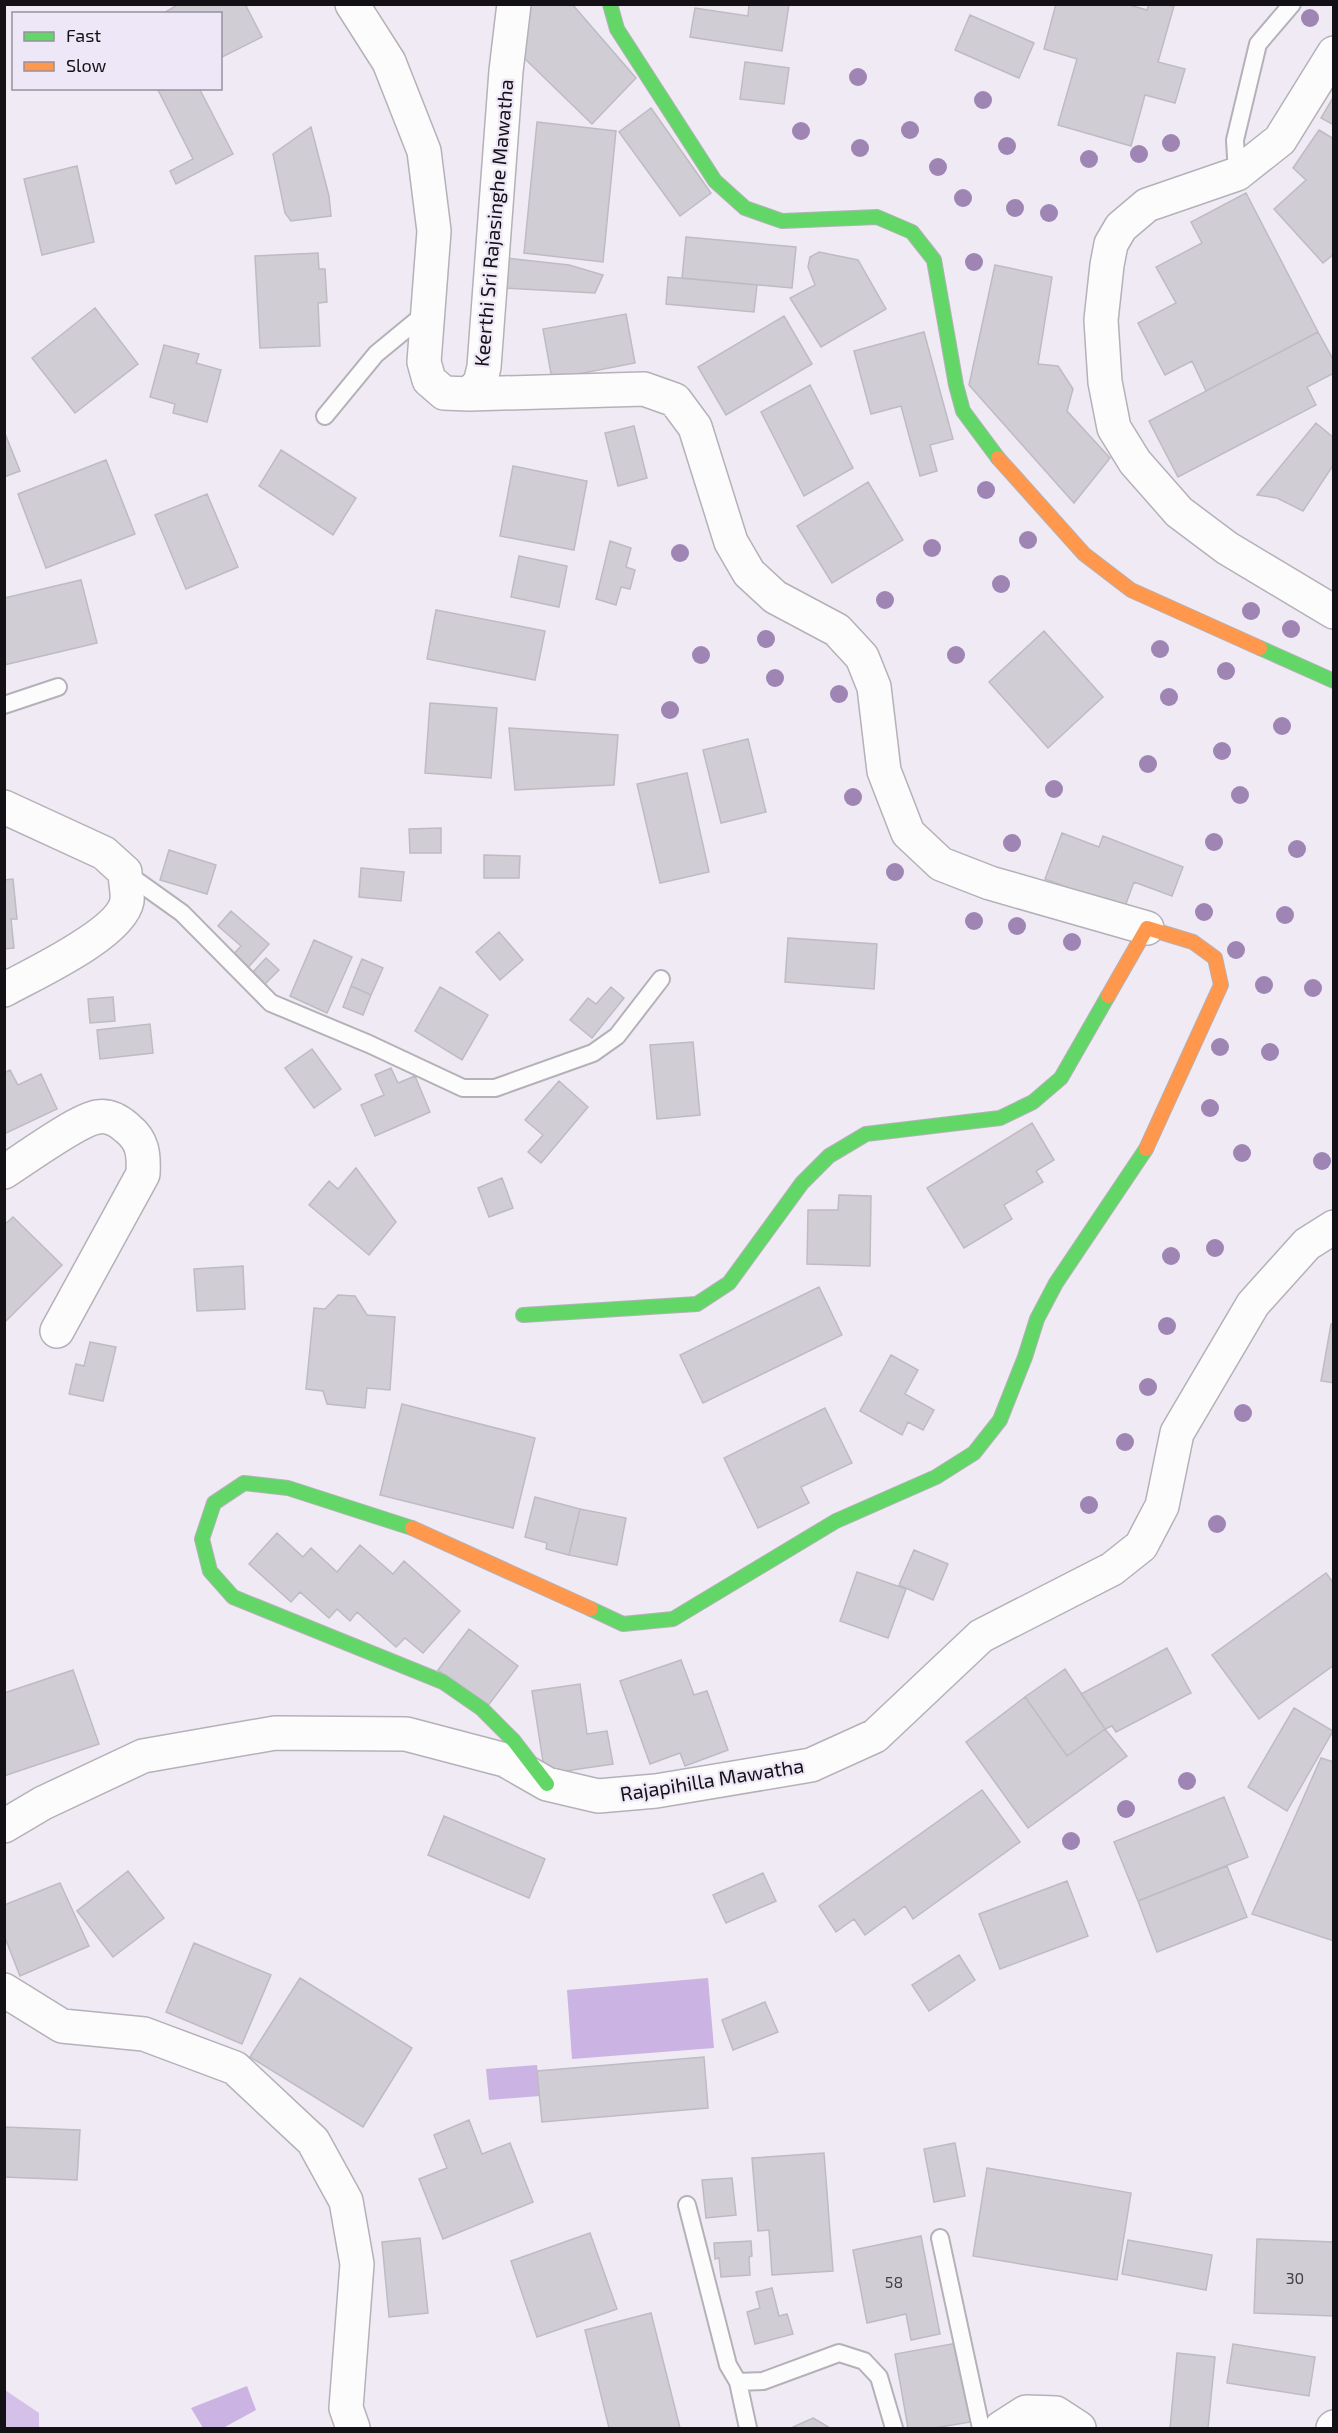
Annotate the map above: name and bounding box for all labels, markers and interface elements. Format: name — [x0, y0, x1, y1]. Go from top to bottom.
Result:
legend — [12, 12, 222, 90]
text: Fast — [66, 24, 101, 46]
text: Slow — [66, 54, 107, 76]
street label: Keerthi Sri Rajasinghe Mawatha — [468, 78, 518, 368]
street label: Rajapihilla Mawatha — [618, 1753, 806, 1805]
house number: 30 — [1286, 2268, 1304, 2287]
house number: 58 — [885, 2272, 903, 2291]

